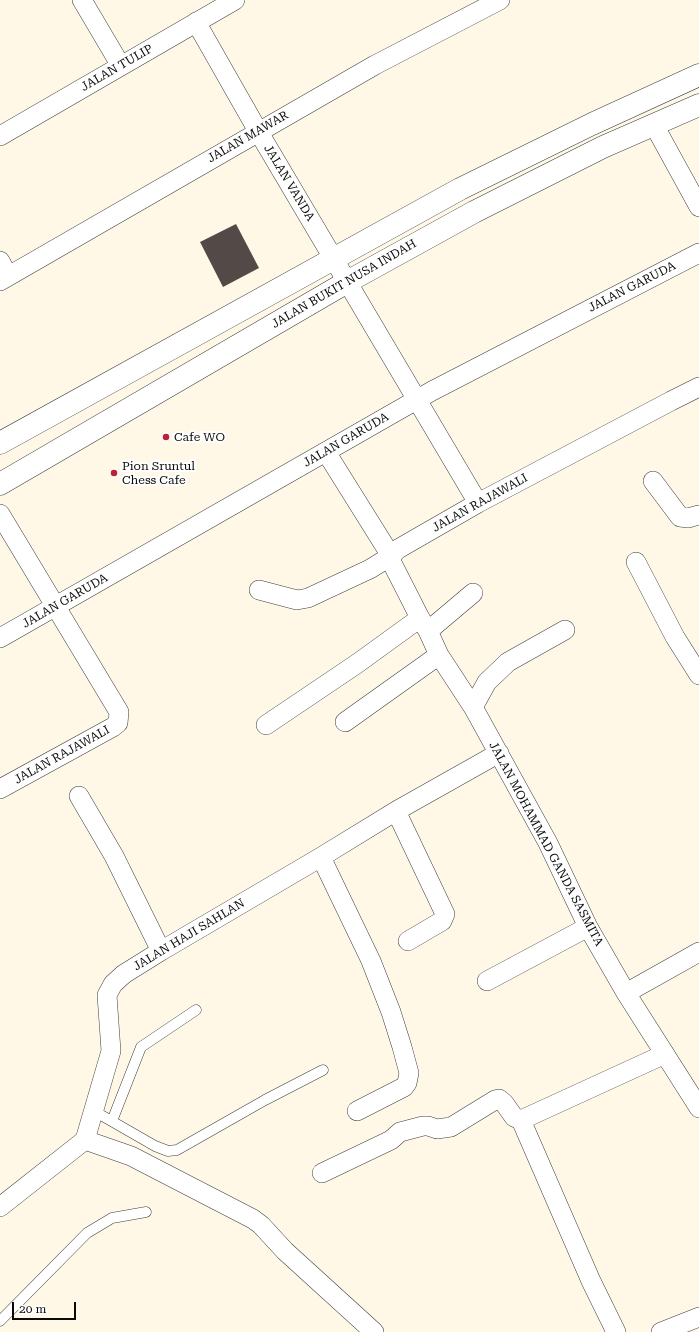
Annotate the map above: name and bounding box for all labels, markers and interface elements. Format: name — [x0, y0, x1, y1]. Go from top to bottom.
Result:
street label: JALAN TULIP — [78, 42, 156, 94]
street label: JALAN MAWAR — [205, 108, 291, 166]
street label: JALAN VANDA — [261, 142, 317, 224]
street label: JALAN BUKIT NUSA INDAH — [269, 237, 419, 331]
street label: JALAN GARUDA — [586, 259, 678, 315]
street label: JALAN GARUDA — [301, 410, 391, 470]
place label: Cafe WO — [174, 430, 225, 444]
marker: Cafe WO — [161, 432, 171, 442]
place label: Pion Sruntul Chess Cafe — [122, 459, 195, 487]
marker: Pion Sruntul Chess Cafe — [109, 468, 119, 478]
street label: JALAN RAJAWALI — [430, 471, 530, 535]
street label: JALAN GARUDA — [20, 571, 110, 631]
street label: JALAN RAJAWALI — [12, 723, 112, 787]
street label: JALAN MOHAMMAD GANDA SASMITA — [486, 739, 606, 949]
street label: JALAN HAJI SAHLAN — [131, 896, 247, 974]
scale bar — [14, 1294, 78, 1320]
text: 20 m — [19, 1302, 46, 1316]

